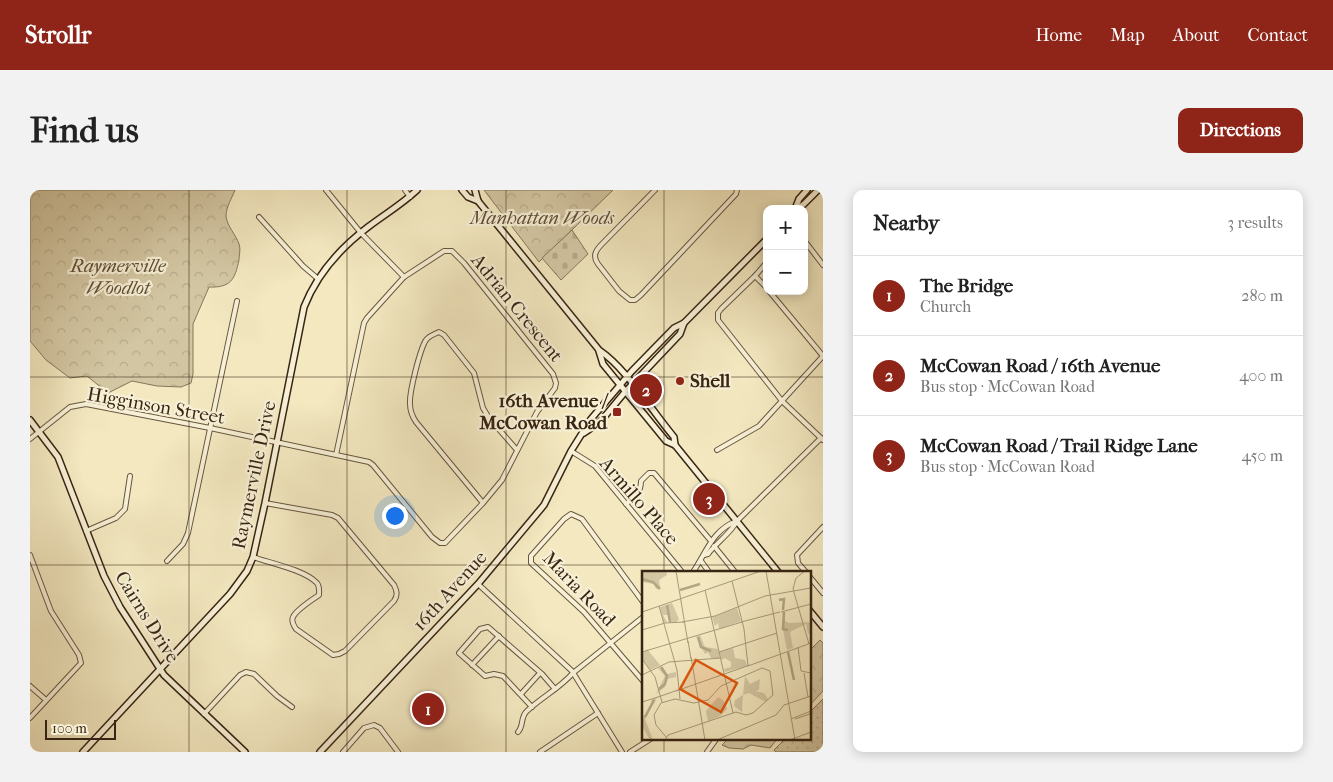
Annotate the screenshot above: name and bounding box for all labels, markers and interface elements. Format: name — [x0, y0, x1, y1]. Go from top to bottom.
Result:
text: Strollr — [25, 21, 92, 49]
text: Home — [1035, 25, 1082, 46]
text: Map — [1110, 25, 1145, 46]
text: About — [1173, 25, 1219, 46]
text: Contact — [1247, 25, 1308, 46]
button: Directions — [1178, 108, 1303, 153]
text: Find us — [30, 110, 139, 151]
map controls — [763, 205, 808, 295]
button: + — [763, 205, 808, 250]
park label: Manhattan Woods — [468, 207, 615, 229]
text: Nearby — [873, 211, 939, 235]
text: 3 results — [1227, 213, 1283, 232]
street label: Adrian Crescent — [466, 249, 567, 367]
button: − — [763, 250, 808, 295]
park label: Raymerville Woodlot — [68, 255, 167, 299]
text: The Bridge — [920, 275, 1013, 297]
text: 1 — [886, 286, 892, 305]
text: 280 m — [1241, 286, 1283, 305]
text: Church — [920, 297, 971, 316]
text: McCowan Road / 16th Avenue — [920, 355, 1160, 377]
text: 2 — [885, 366, 893, 385]
text: 400 m — [1239, 366, 1283, 385]
place label: Shell — [690, 370, 731, 392]
pin: 2 — [630, 371, 662, 409]
marker: Shell — [674, 375, 686, 387]
text: Bus stop · McCowan Road — [920, 377, 1095, 396]
street label: Higginson Street — [85, 383, 227, 429]
place label: 16th Avenue / McCowan Road — [478, 390, 609, 434]
street label: Raymerville Drive — [228, 399, 280, 551]
marker: 16th Avenue / McCowan Road — [611, 406, 623, 418]
text: McCowan Road / Trail Ridge Lane — [920, 435, 1198, 457]
text: 3 — [886, 446, 892, 465]
text: 450 m — [1242, 446, 1283, 465]
street label: Armillo Place — [594, 452, 683, 549]
text: Bus stop · McCowan Road — [920, 457, 1095, 476]
pin: 3 — [693, 480, 725, 518]
your location — [382, 503, 408, 529]
street label: 16th Avenue — [408, 547, 492, 635]
street label: Maria Road — [538, 547, 620, 631]
street label: Cairns Drive — [110, 567, 184, 667]
inset map — [642, 571, 811, 740]
pin: 1 — [412, 690, 444, 728]
scale bar — [45, 717, 116, 740]
text: 100 m — [52, 720, 87, 737]

